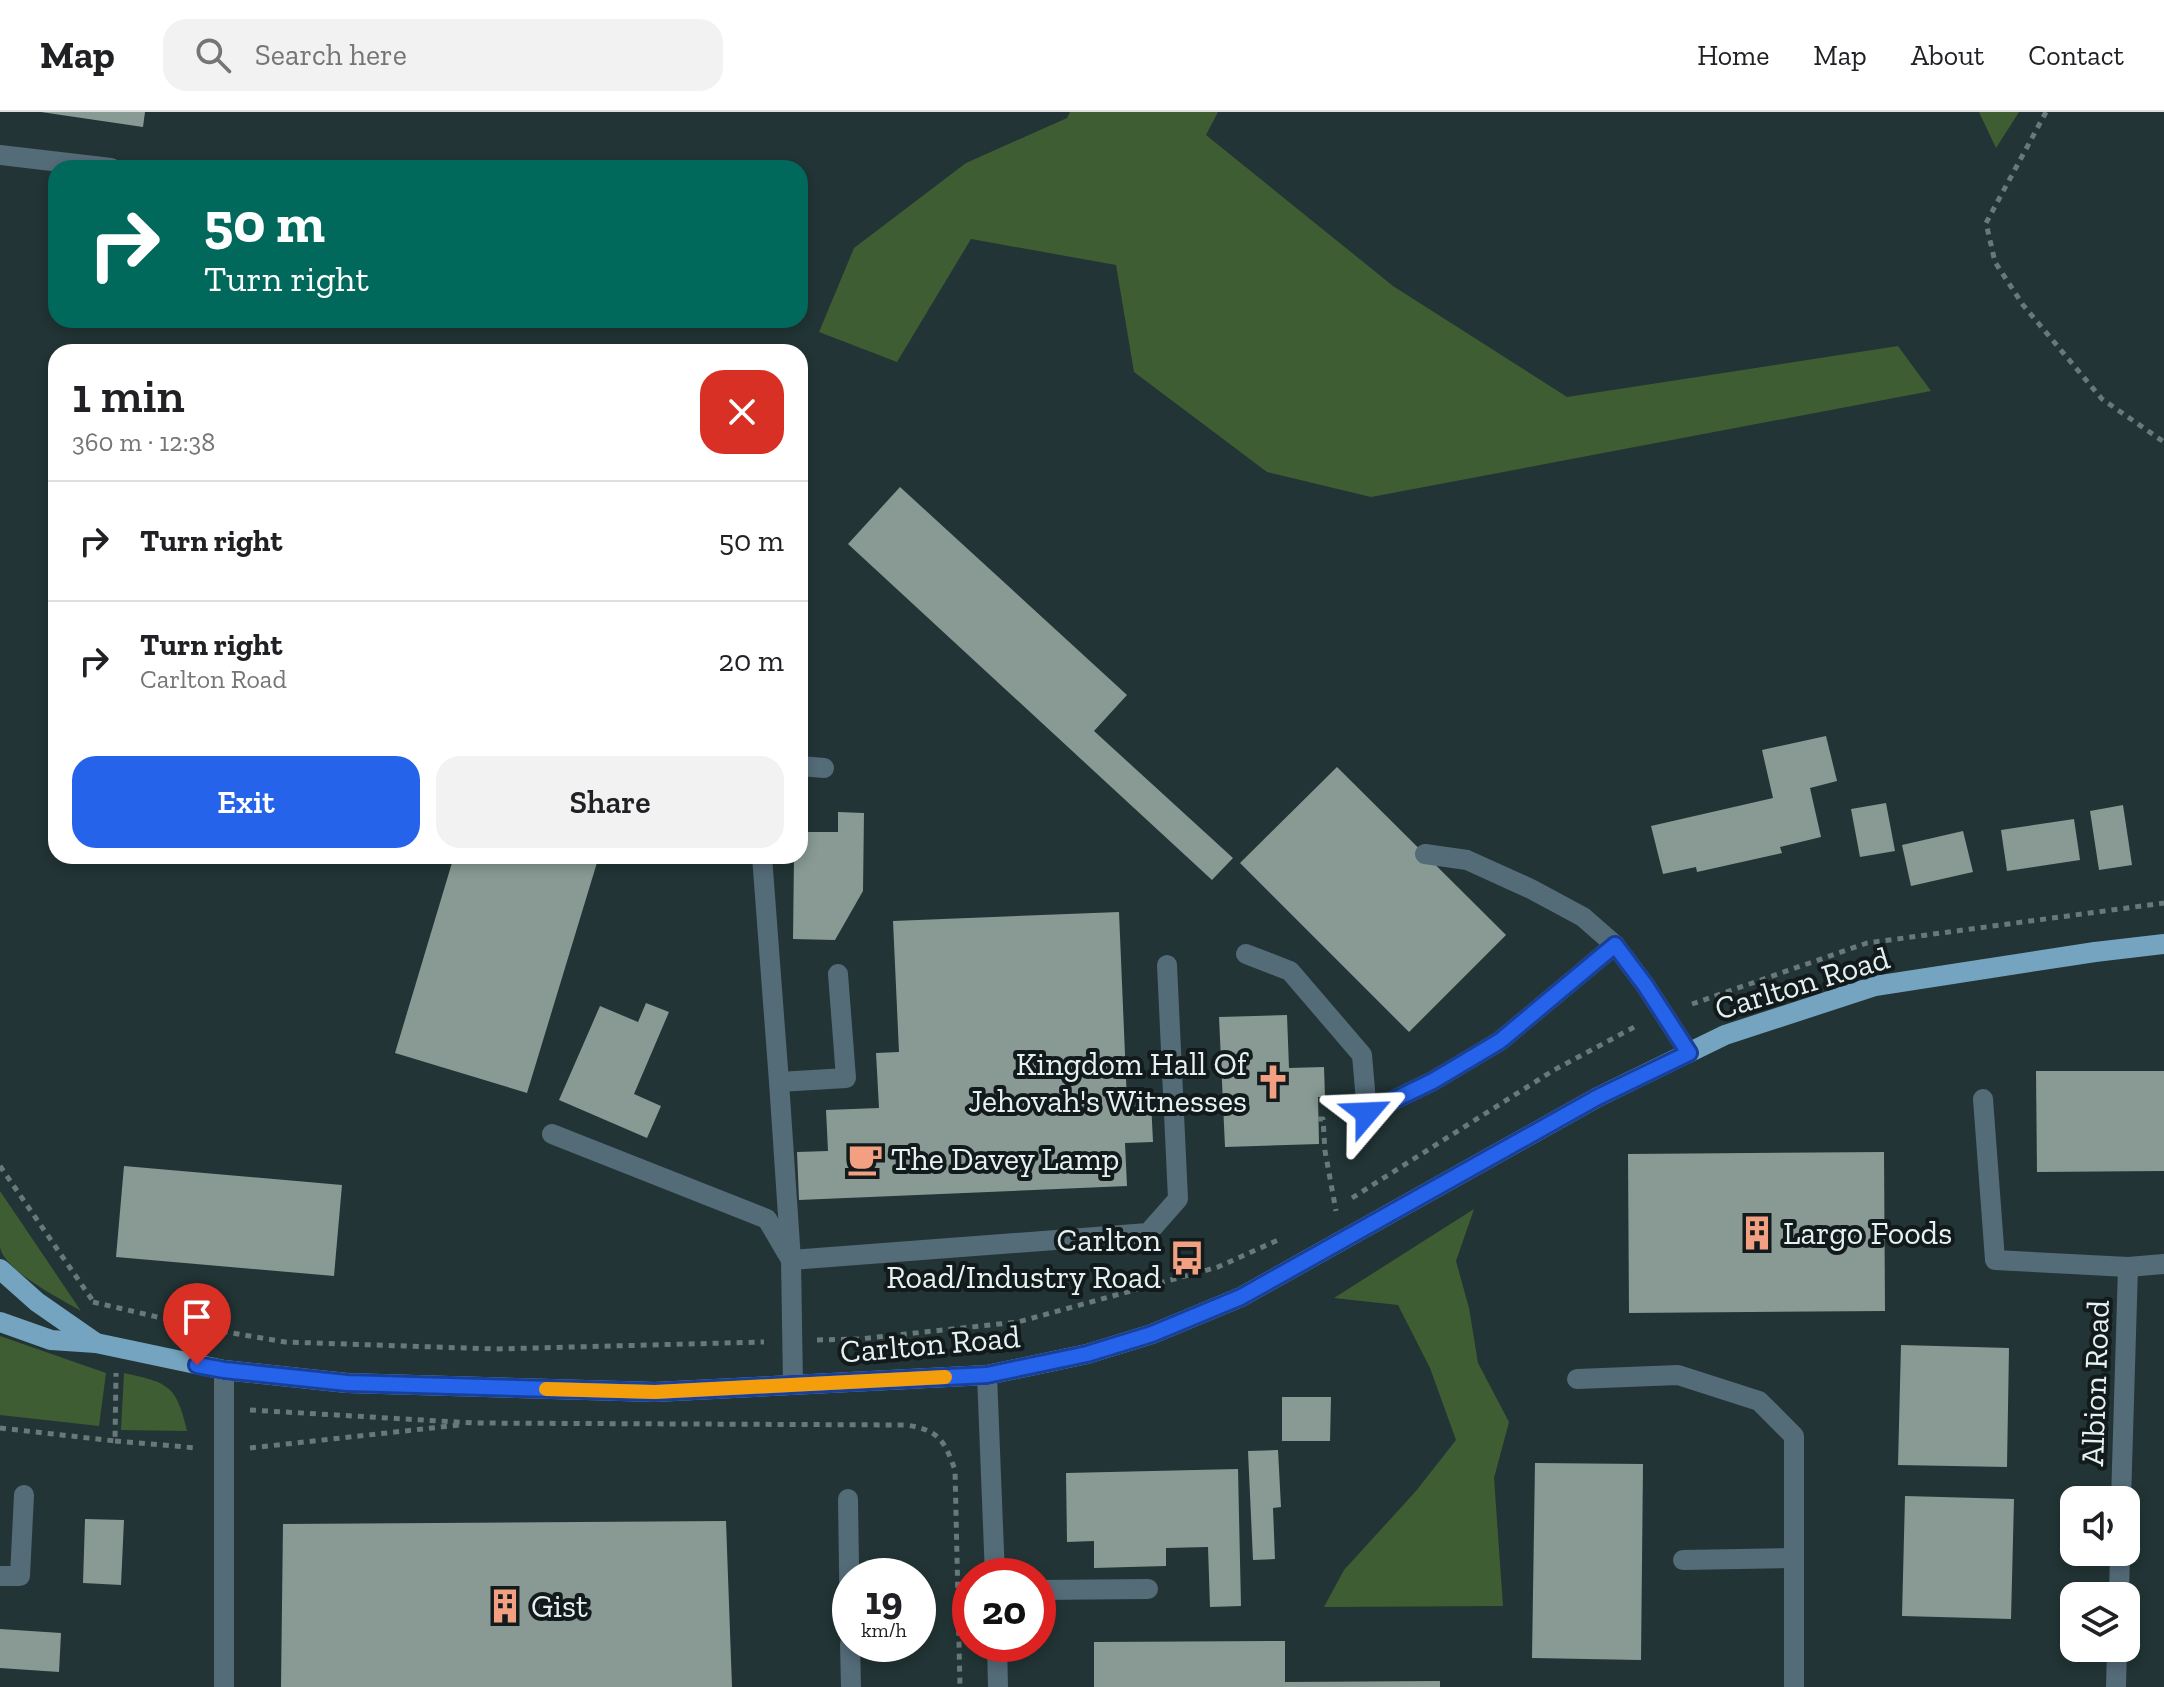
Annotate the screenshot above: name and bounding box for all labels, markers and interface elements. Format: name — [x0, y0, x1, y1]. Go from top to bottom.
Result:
search box — [163, 19, 723, 91]
text: Map — [40, 32, 115, 78]
icon: search — [191, 33, 235, 77]
text: Search here — [255, 37, 407, 73]
text: Home — [1697, 39, 1769, 72]
text: Map — [1813, 39, 1867, 72]
text: About — [1911, 39, 1984, 72]
text: Contact — [2028, 39, 2124, 72]
text: 50 m — [204, 189, 325, 256]
icon: right — [72, 192, 176, 296]
text: Turn right — [204, 257, 369, 300]
text: 1 min — [72, 367, 185, 424]
button: close — [700, 370, 784, 454]
text: 360 m · 12:38 — [72, 426, 215, 458]
icon: right — [72, 519, 116, 563]
text: Turn right — [140, 523, 282, 559]
text: 50 m — [719, 523, 784, 559]
text: Turn right — [140, 627, 282, 663]
icon: right — [72, 639, 116, 683]
text: 20 m — [719, 643, 784, 679]
text: Carlton Road — [140, 663, 287, 695]
button: Exit — [72, 756, 420, 848]
button: Share — [436, 756, 784, 848]
street label: Carlton Road — [1710, 938, 1894, 1028]
place label: Kingdom Hall Of Jehovah's Witnesses — [968, 1045, 1250, 1120]
church icon: Kingdom Hall Of Jehovah's Witnesses — [1254, 1063, 1292, 1101]
position arrow — [1325, 1071, 1409, 1155]
cafe icon: The Davey Lamp — [846, 1140, 884, 1178]
place label: The Davey Lamp — [891, 1140, 1119, 1178]
building icon: Largo Foods — [1738, 1214, 1776, 1252]
place label: Largo Foods — [1783, 1214, 1952, 1252]
place label: Carlton Road/Industry Road — [886, 1221, 1162, 1296]
bus stop icon: Carlton Road/Industry Road — [1168, 1239, 1206, 1277]
pin — [163, 1283, 231, 1365]
icon: arrive — [175, 1295, 219, 1339]
street label: Albion Road — [2073, 1299, 2117, 1467]
street label: Carlton Road — [838, 1317, 1022, 1371]
map controls — [2060, 1486, 2140, 1662]
button: sound — [2060, 1486, 2140, 1566]
speed limit sign: 20 — [952, 1558, 1056, 1662]
text: 19 — [865, 1576, 903, 1624]
button: layers — [2060, 1582, 2140, 1662]
building icon: Gist — [486, 1587, 524, 1625]
place label: Gist — [531, 1587, 588, 1625]
text: km/h — [861, 1618, 907, 1642]

